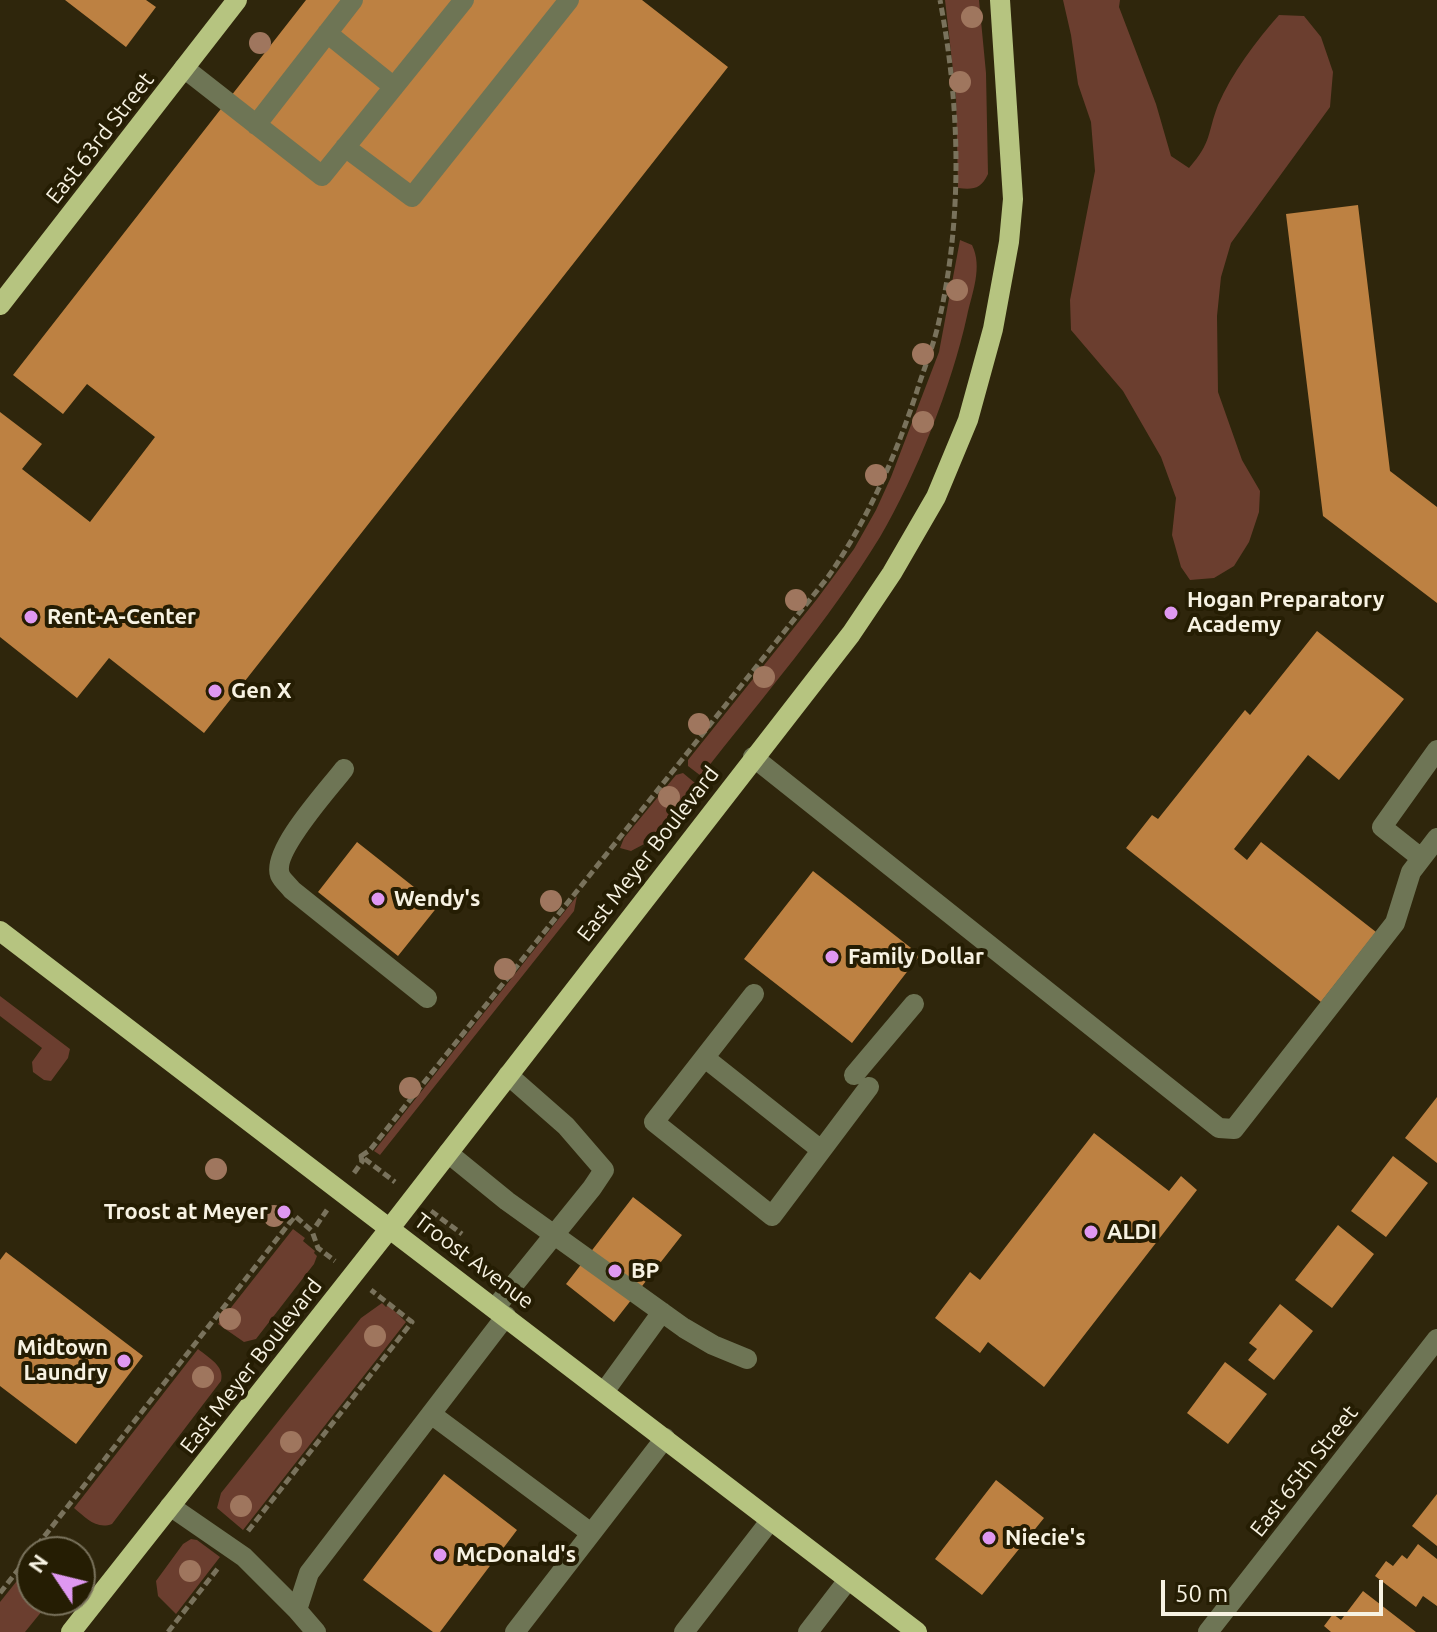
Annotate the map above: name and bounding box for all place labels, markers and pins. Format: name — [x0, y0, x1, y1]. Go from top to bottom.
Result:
place label: Hogan Preparatory Academy — [1187, 587, 1384, 638]
place label: Rent-A-Center — [47, 604, 196, 630]
marker: Hogan Preparatory Academy — [1162, 604, 1180, 622]
marker: Rent-A-Center — [22, 608, 40, 626]
place label: Gen X — [231, 678, 291, 704]
marker: Gen X — [206, 682, 224, 700]
place label: Wendy's — [394, 886, 480, 912]
marker: Wendy's — [369, 890, 387, 908]
place label: Family Dollar — [848, 944, 984, 970]
marker: Family Dollar — [823, 948, 841, 966]
place label: Troost at Meyer — [104, 1199, 268, 1225]
marker: Troost at Meyer — [275, 1203, 293, 1221]
place label: ALDI — [1107, 1219, 1157, 1245]
marker: ALDI — [1082, 1223, 1100, 1241]
place label: BP — [631, 1258, 660, 1284]
marker: BP — [606, 1262, 624, 1280]
place label: Midtown Laundry — [17, 1335, 108, 1386]
marker: Midtown Laundry — [115, 1352, 133, 1370]
place label: Niecie's — [1005, 1525, 1086, 1551]
marker: Niecie's — [980, 1529, 998, 1547]
place label: McDonald's — [456, 1542, 576, 1568]
marker: McDonald's — [431, 1546, 449, 1564]

